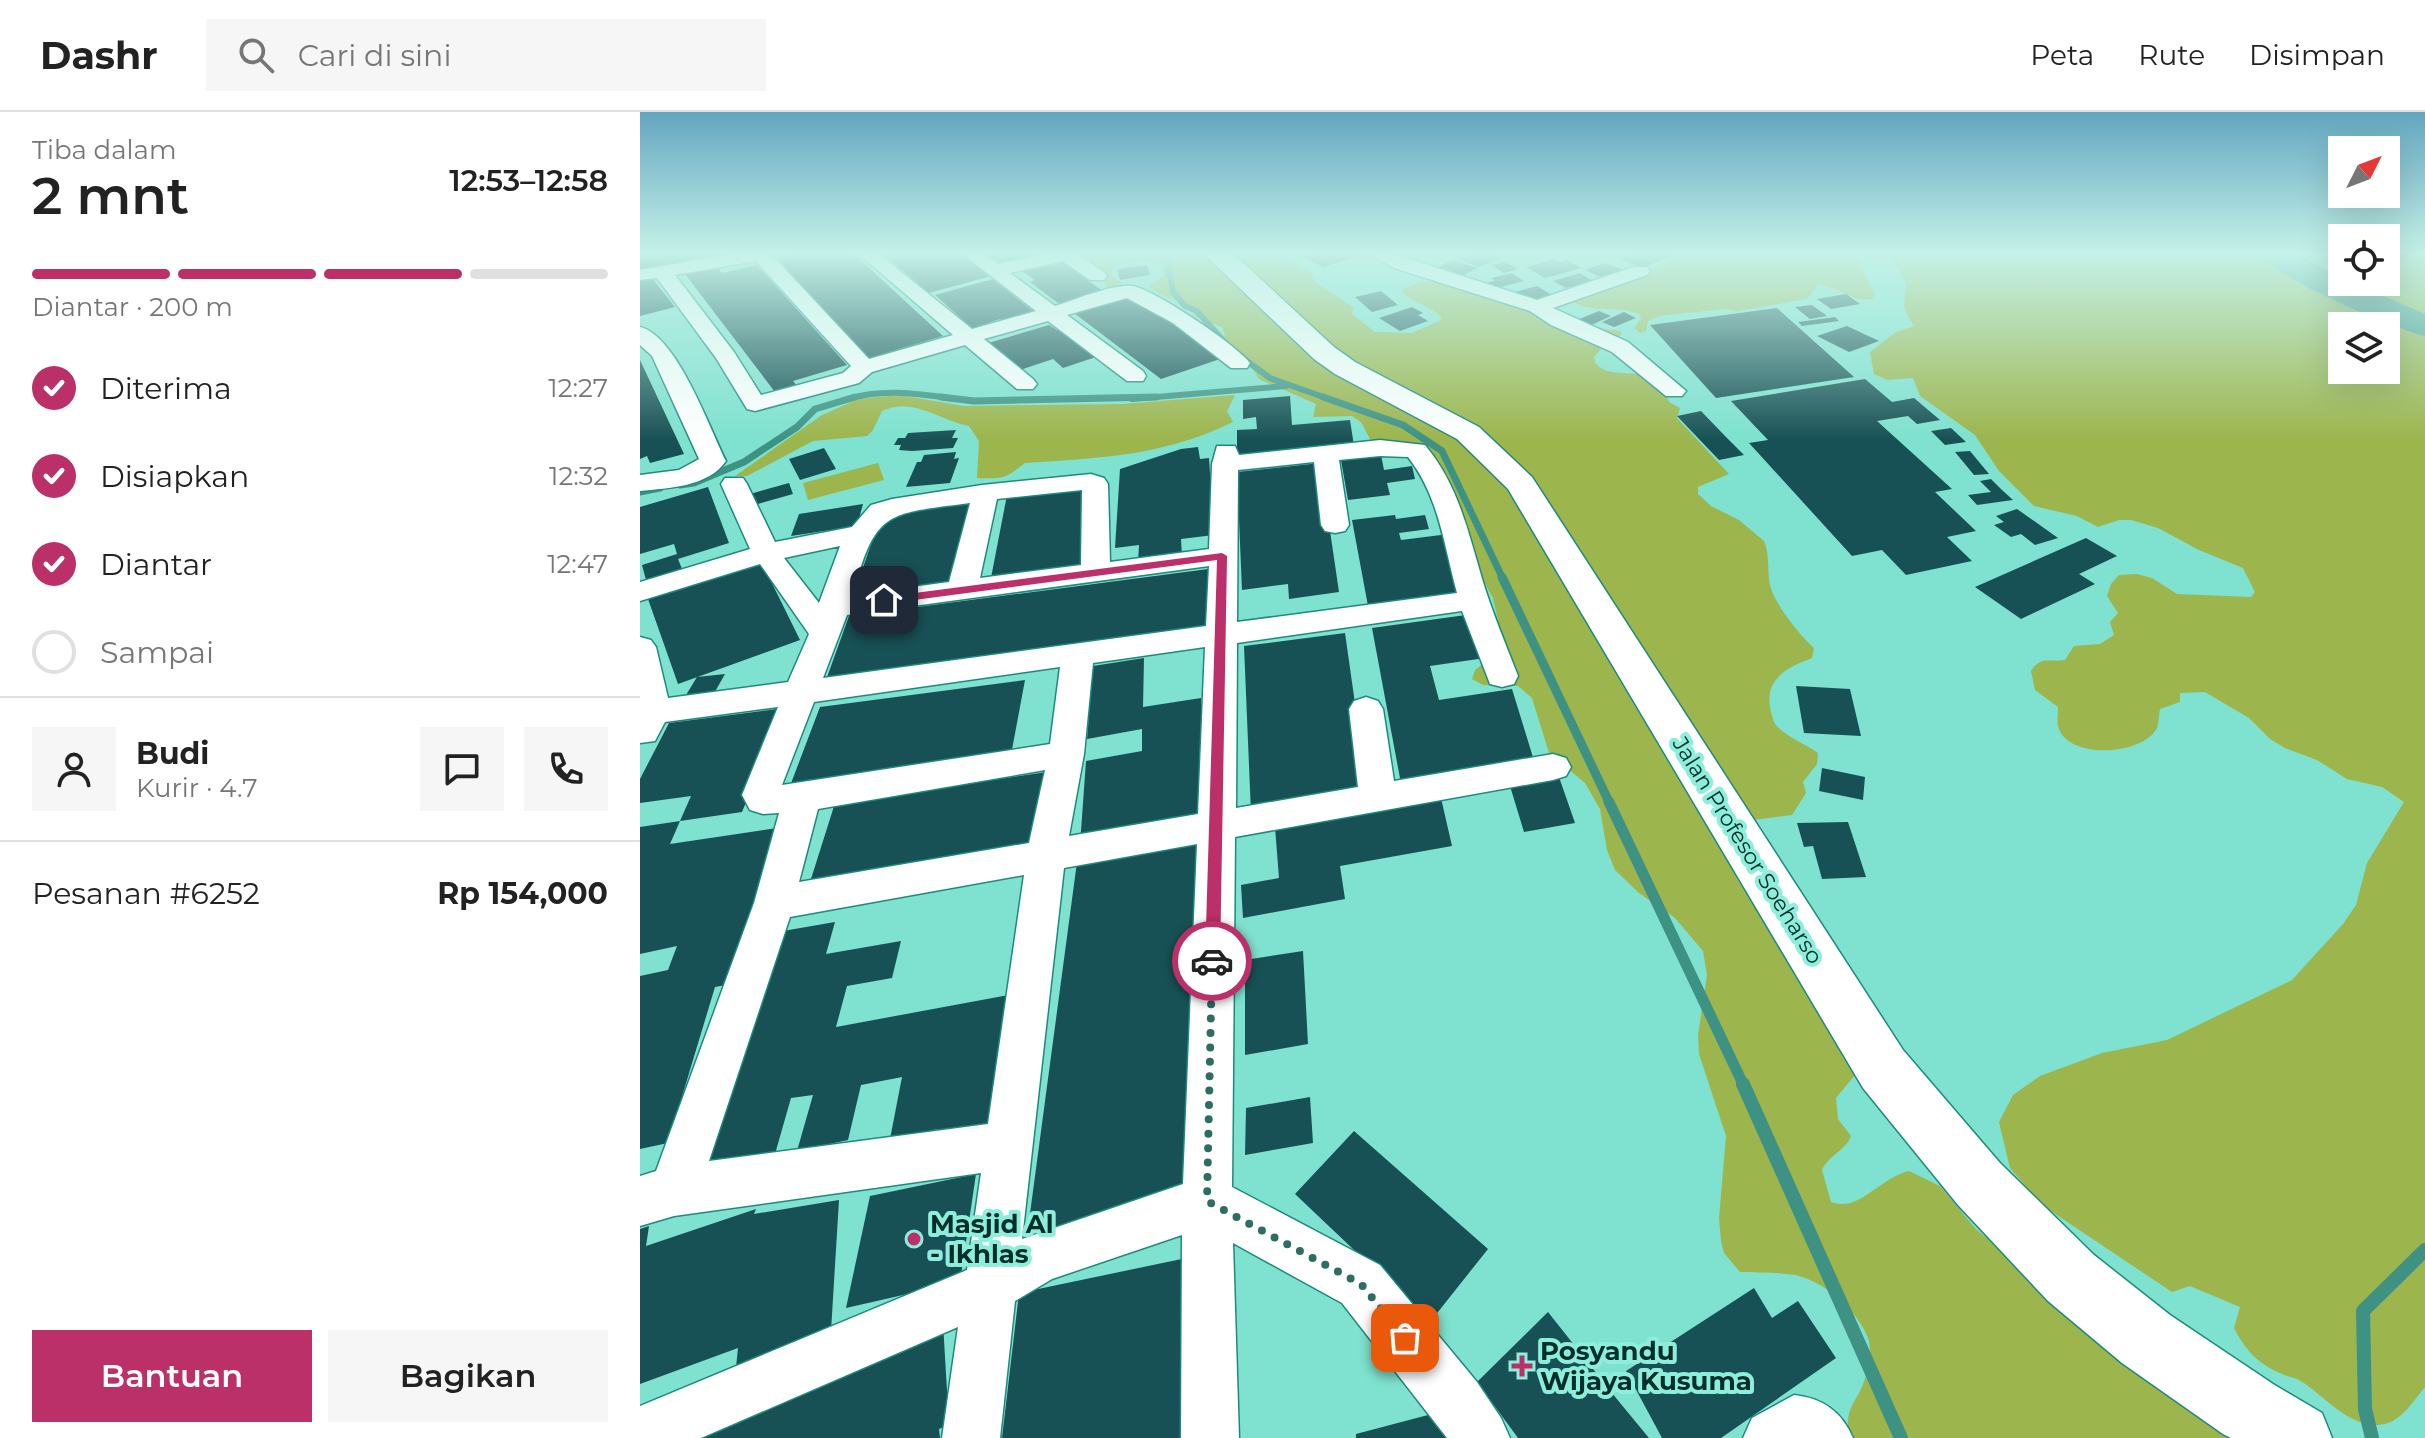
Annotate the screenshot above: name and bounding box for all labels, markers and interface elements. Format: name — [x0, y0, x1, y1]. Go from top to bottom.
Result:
search box — [206, 19, 766, 91]
text: Dashr — [40, 32, 158, 79]
icon: search — [234, 33, 278, 77]
text: Cari di sini — [298, 37, 451, 74]
text: Peta — [2030, 38, 2094, 72]
text: Rute — [2138, 38, 2205, 72]
text: Disimpan — [2249, 38, 2385, 72]
text: Tiba dalam — [32, 134, 177, 166]
north arrow — [2328, 136, 2400, 208]
map controls — [2328, 136, 2400, 384]
text: 12:53–12:58 — [449, 162, 608, 199]
text: 2 mnt — [32, 164, 189, 227]
button: locate — [2328, 224, 2400, 296]
text: Diantar · 200 m — [32, 291, 233, 323]
button: layers — [2328, 312, 2400, 384]
icon: check — [32, 366, 76, 410]
text: Diterima — [100, 370, 232, 407]
text: 12:27 — [548, 372, 608, 404]
icon: check — [32, 454, 76, 498]
text: Disiapkan — [100, 458, 249, 495]
text: 12:32 — [549, 460, 608, 492]
icon: check — [32, 542, 76, 586]
text: Diantar — [100, 546, 212, 583]
text: 12:47 — [547, 548, 608, 580]
pin — [850, 566, 918, 634]
icon: home — [862, 578, 906, 622]
text: Sampai — [100, 634, 214, 671]
button: person — [32, 727, 116, 811]
button: chat — [420, 727, 504, 811]
button: phone — [524, 727, 608, 811]
street label: Jalan Profesor Soeharso — [1666, 731, 1829, 969]
text: Budi — [136, 735, 209, 772]
text: Kurir · 4.7 — [136, 772, 258, 804]
text: Pesanan #6252 — [32, 875, 260, 912]
text: Rp 154,000 — [437, 875, 608, 912]
courier — [1172, 921, 1252, 1001]
icon: car — [1190, 939, 1234, 983]
place label: Masjid Al - Ikhlas — [930, 1208, 1054, 1270]
marker: Masjid Al - Ikhlas — [905, 1230, 923, 1248]
pin — [1371, 1304, 1439, 1372]
icon: bag — [1383, 1316, 1427, 1360]
button: Bantuan — [32, 1330, 312, 1422]
button: Bagikan — [328, 1330, 608, 1422]
place label: Posyandu Wijaya Kusuma — [1540, 1335, 1752, 1397]
marker: Posyandu Wijaya Kusuma — [1511, 1355, 1533, 1377]

